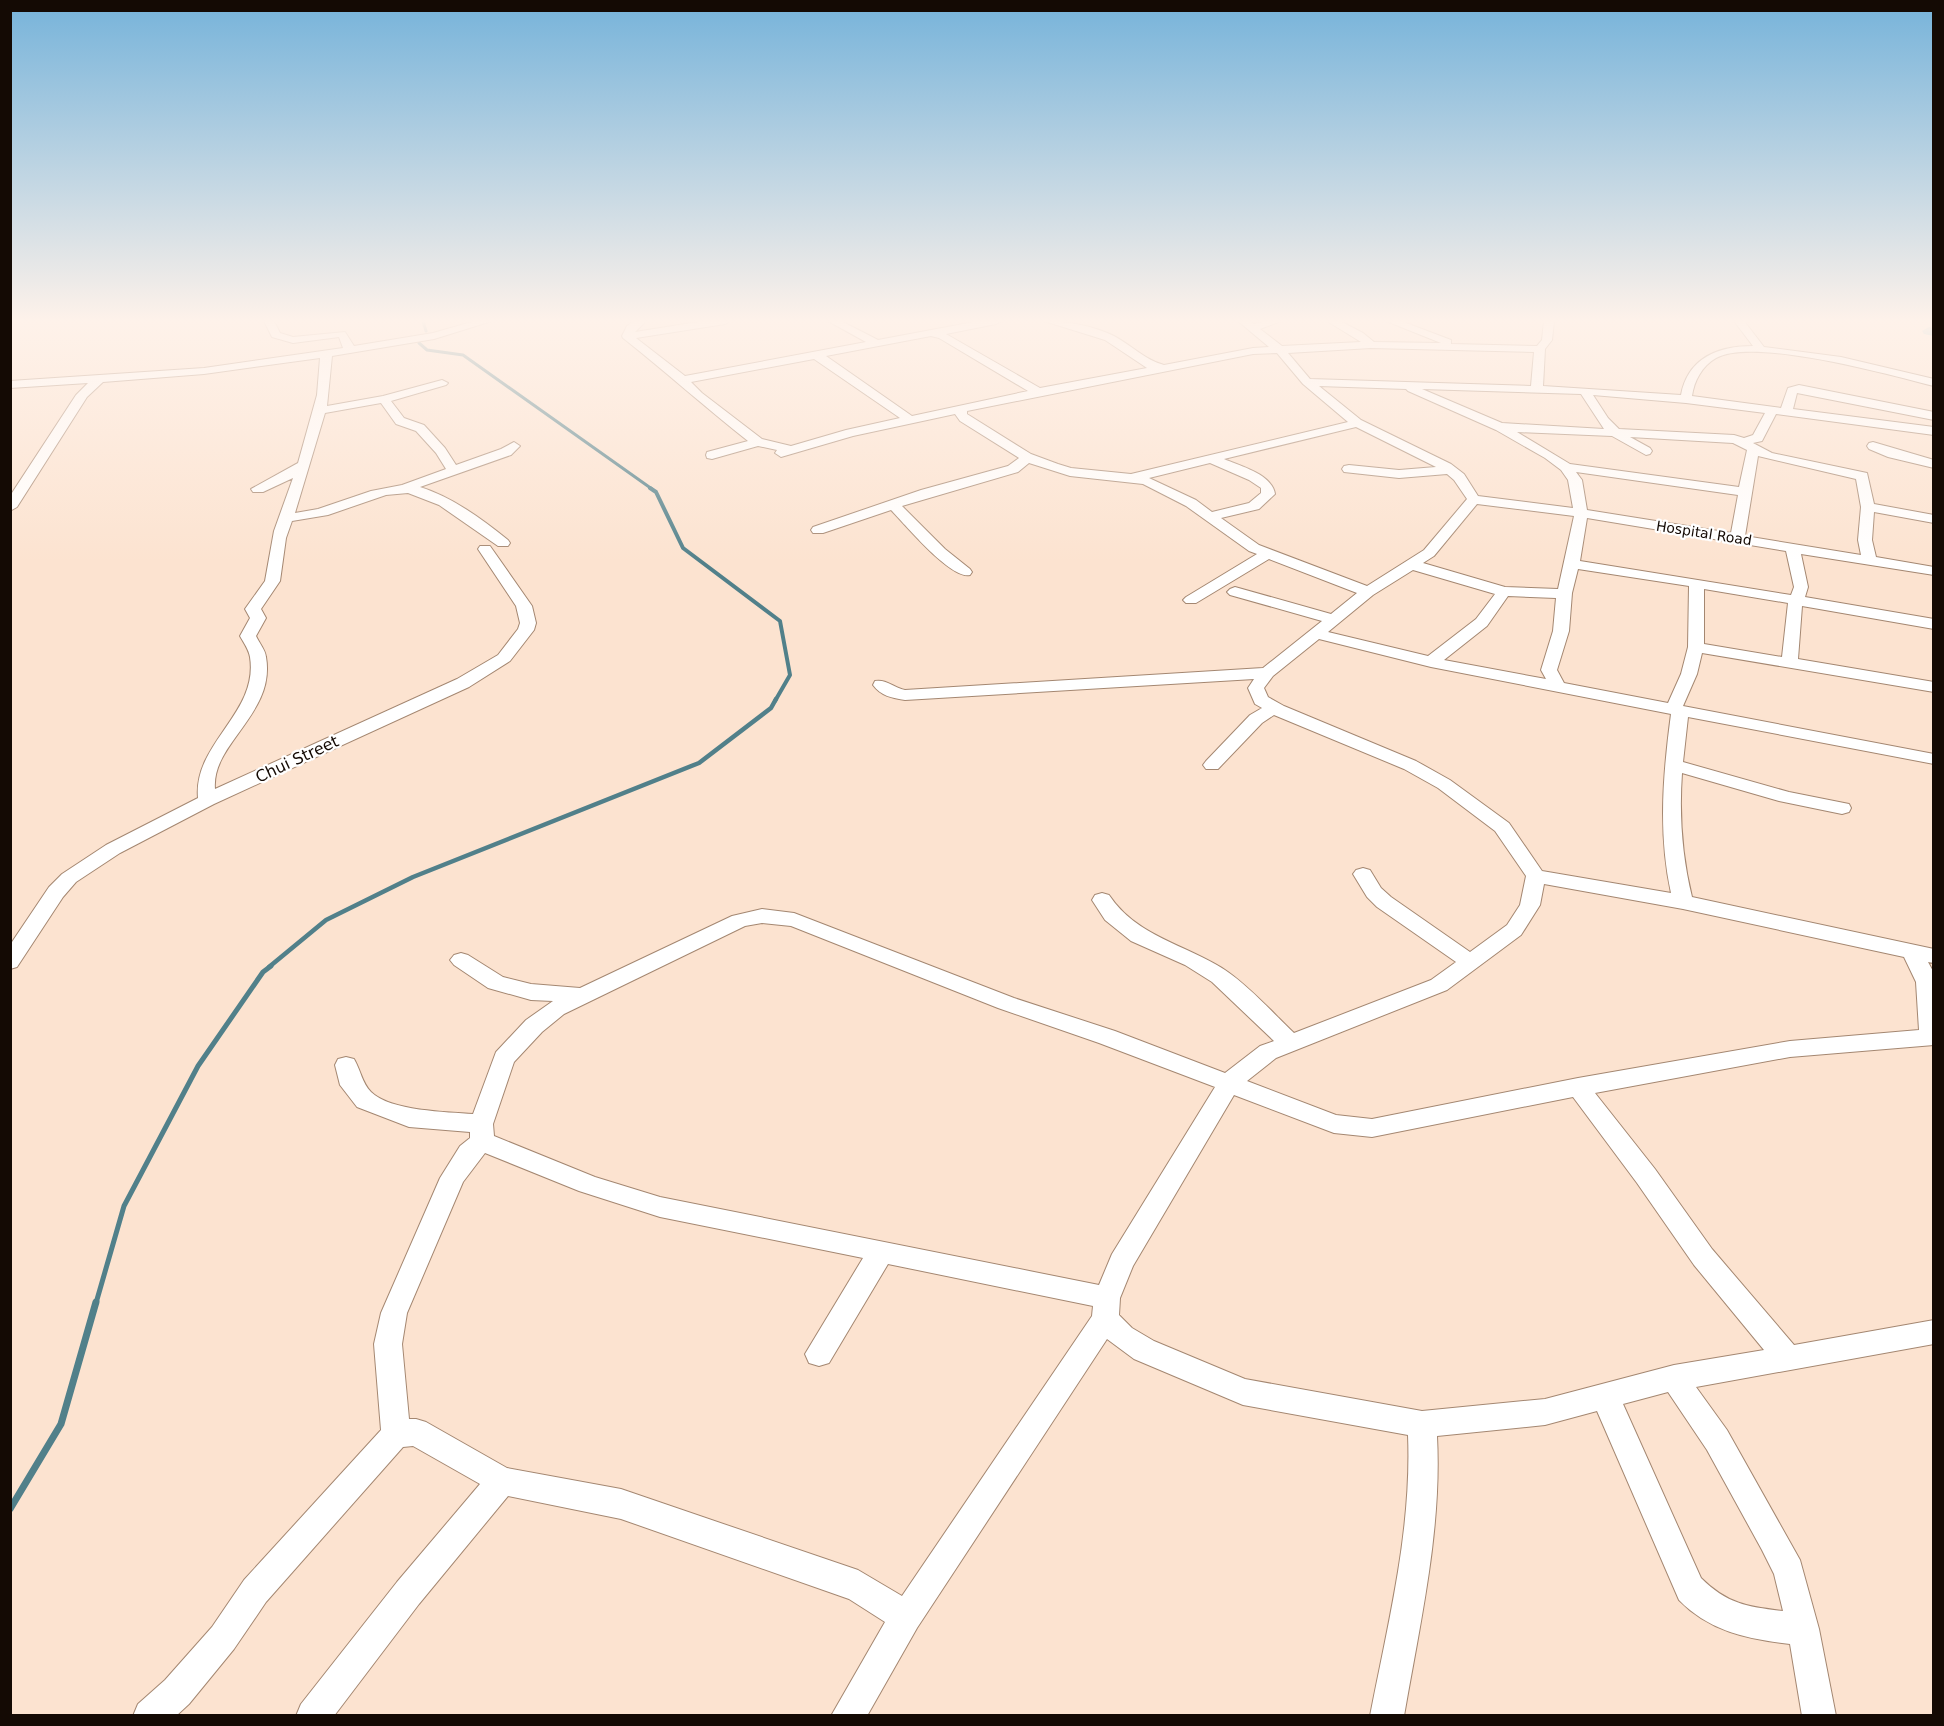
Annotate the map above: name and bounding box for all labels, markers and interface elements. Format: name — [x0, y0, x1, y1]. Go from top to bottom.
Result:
street label: Hospital Road — [1655, 518, 1753, 548]
street label: Chui Street — [252, 731, 342, 787]

